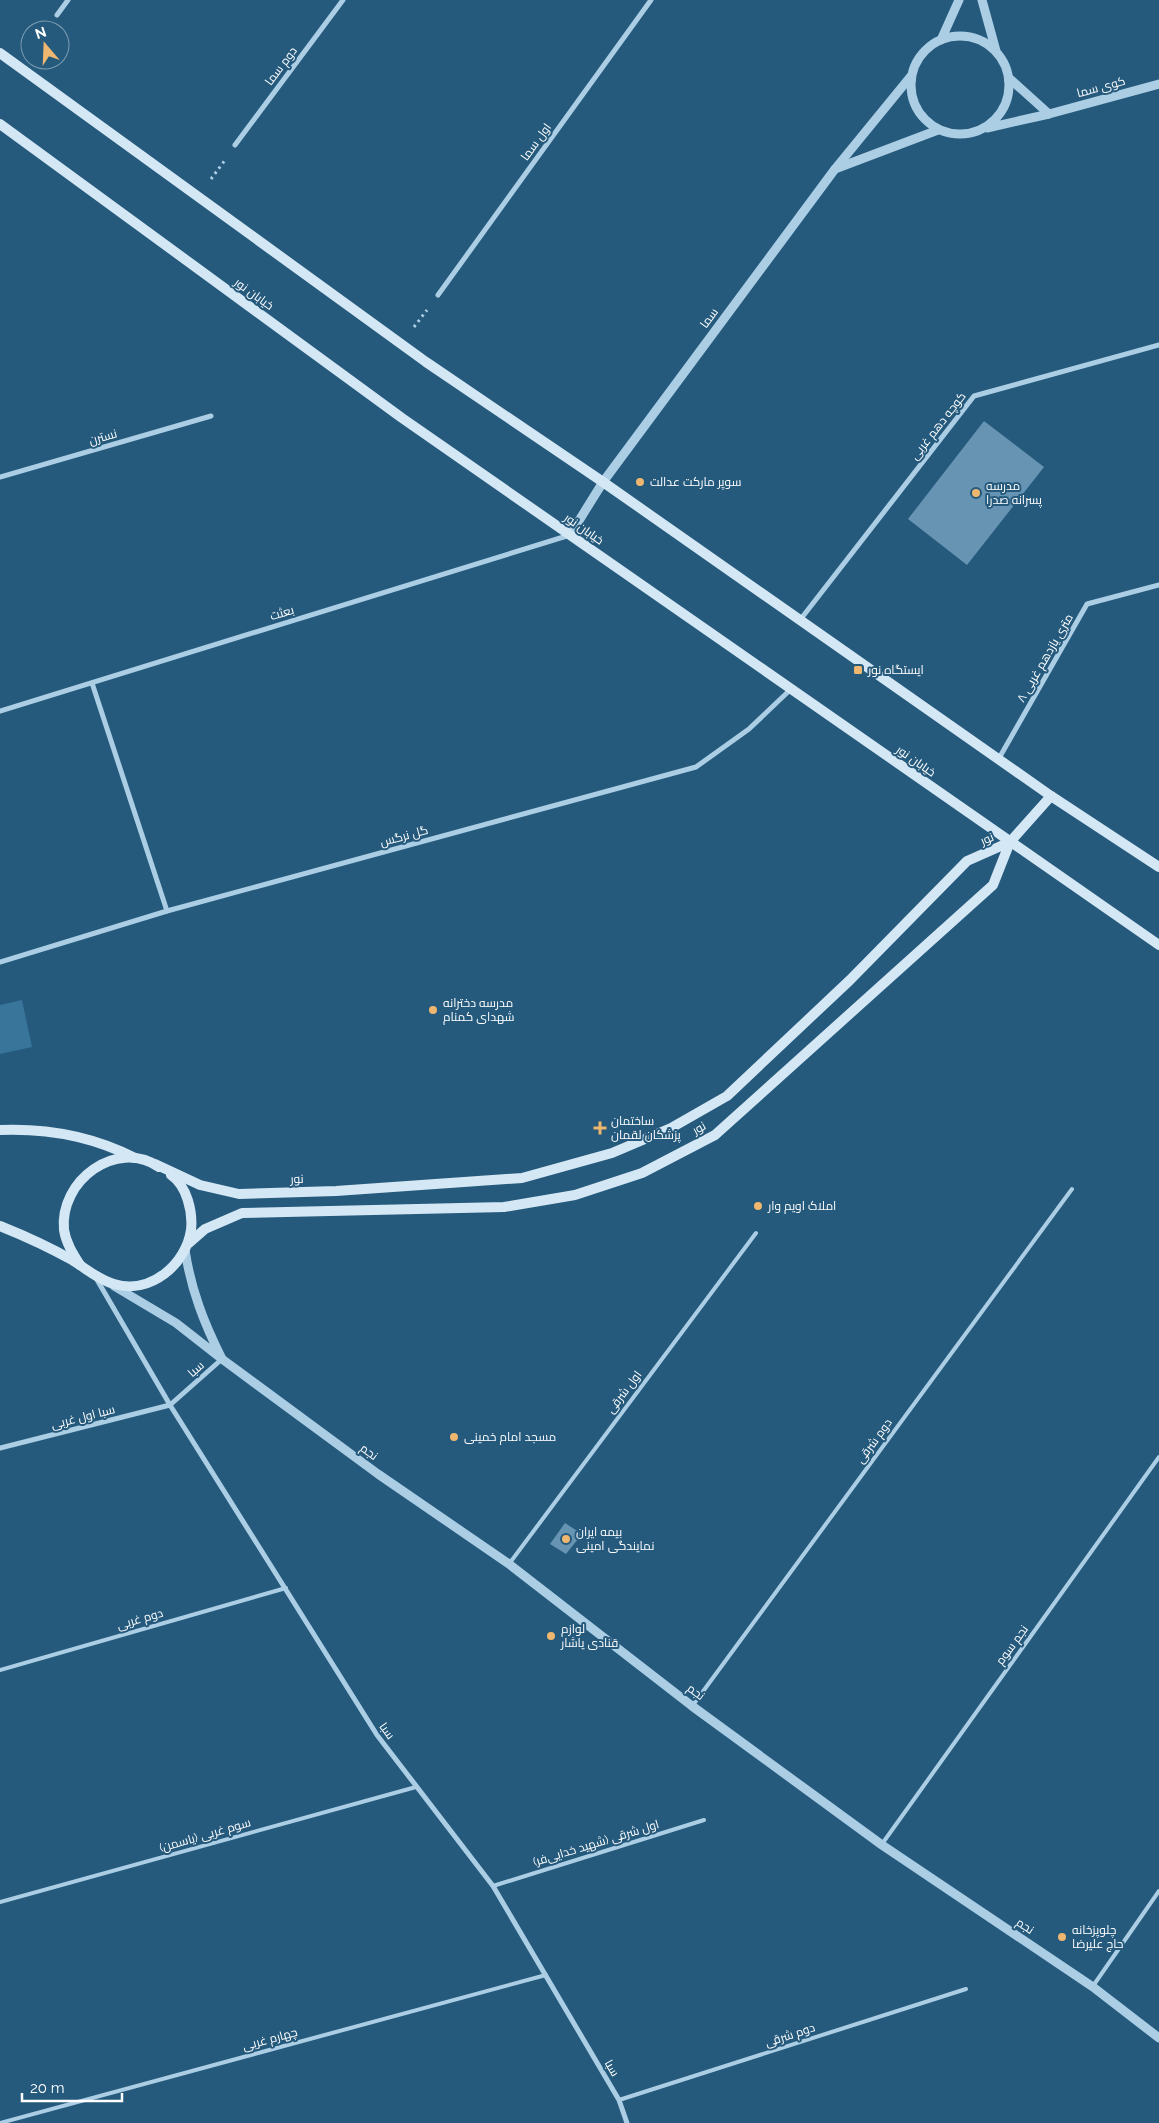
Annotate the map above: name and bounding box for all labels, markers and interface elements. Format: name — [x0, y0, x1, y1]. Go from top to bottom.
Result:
north arrow — [20, 20, 70, 70]
text: N — [33, 23, 48, 42]
street label: دوم سما — [262, 44, 301, 89]
street label: کوی سما — [1075, 74, 1127, 100]
street label: اول سما — [518, 121, 554, 163]
street label: خیابان نور — [231, 275, 276, 313]
street label: سما — [697, 305, 721, 331]
street label: کوچه دهم غربی — [907, 389, 970, 464]
street label: نسترن — [87, 426, 119, 448]
place label: سوپر مارکت عدالت — [650, 475, 741, 491]
marker: سوپر مارکت عدالت — [634, 476, 646, 488]
place label: مدرسه پسرانه صدرا — [986, 479, 1043, 509]
marker: مدرسه پسرانه صدرا — [970, 487, 982, 499]
street label: خیابان نور — [561, 510, 606, 548]
street label: بعثت — [268, 603, 296, 623]
street label: ۸ متری یازدهم غربی — [1014, 611, 1077, 705]
place label: ایستگاه نور — [867, 663, 924, 677]
marker: ایستگاه نور — [852, 664, 864, 676]
street label: خیابان نور — [893, 742, 938, 780]
street label: گل نرگس — [378, 823, 430, 849]
street label: نور — [977, 830, 996, 849]
place label: مدرسه دخترانه شهدای کمنام — [443, 996, 515, 1025]
marker: مدرسه دخترانه شهدای کمنام — [427, 1004, 439, 1016]
place label: ساختمان پزشکان لقمان — [611, 1114, 682, 1144]
street label: نور — [689, 1119, 708, 1138]
marker: ساختمان پزشکان لقمان — [593, 1121, 607, 1135]
street label: نور — [289, 1172, 304, 1186]
place label: املاک اویم وار — [767, 1199, 836, 1214]
marker: املاک اویم وار — [752, 1200, 764, 1212]
street label: سبا — [185, 1358, 207, 1380]
street label: اول شرقی — [603, 1368, 645, 1416]
street label: سبا اول غربی — [50, 1402, 116, 1432]
street label: دوم شرقی — [853, 1416, 896, 1467]
place label: مسجد امام خمینی — [464, 1430, 556, 1445]
marker: مسجد امام خمینی — [448, 1431, 460, 1443]
street label: نجم — [357, 1441, 381, 1464]
place label: بیمه ایران نمایندگی امینی — [576, 1525, 654, 1553]
marker: بیمه ایران نمایندگی امینی — [560, 1533, 572, 1545]
street label: دوم غربی — [115, 1606, 165, 1633]
place label: لوازم قنادی یاشار — [560, 1622, 618, 1650]
street label: نجم سوم — [993, 1622, 1032, 1668]
marker: لوازم قنادی یاشار — [545, 1630, 557, 1642]
street label: نجم — [684, 1681, 708, 1704]
street label: سبا — [376, 1720, 398, 1742]
street label: سوم غربی (یاسمن) — [158, 1815, 253, 1856]
street label: اول شرقی (شهید خدایی‌فر) — [531, 1817, 661, 1869]
street label: نجم — [1013, 1915, 1037, 1938]
place label: چلوپزخانه حاج علیرضا — [1072, 1923, 1124, 1952]
marker: چلوپزخانه حاج علیرضا — [1056, 1931, 1068, 1943]
street label: دوم شرقی — [763, 2020, 817, 2051]
street label: چهارم غربی — [241, 2025, 300, 2055]
street label: سبا — [602, 2057, 622, 2079]
scale bar — [22, 2070, 122, 2102]
text: 20 m — [30, 2079, 65, 2097]

